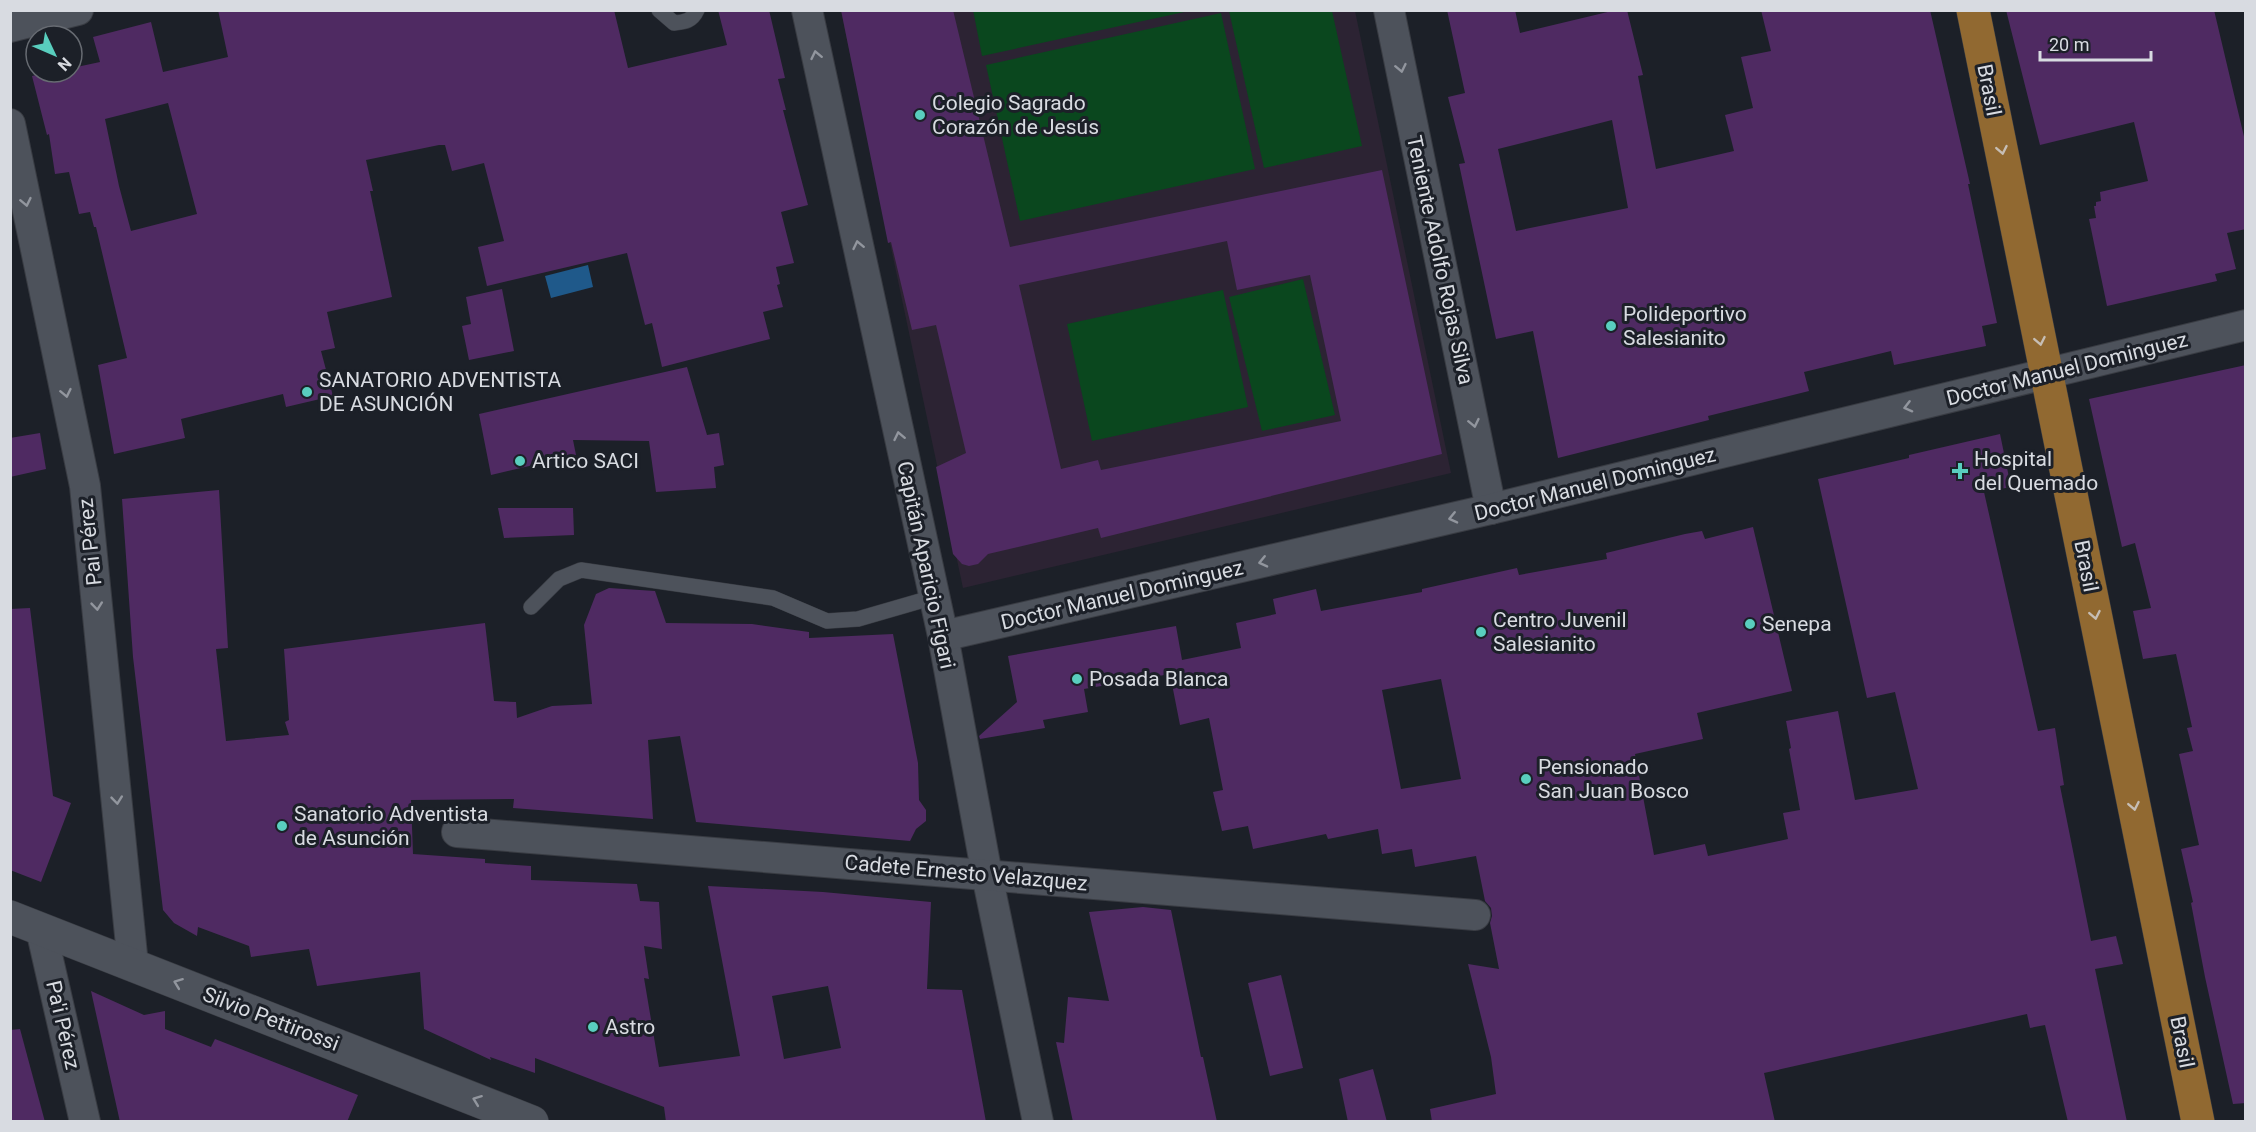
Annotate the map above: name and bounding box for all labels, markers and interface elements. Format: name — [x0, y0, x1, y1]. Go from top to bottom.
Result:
north arrow — [24, 24, 84, 84]
scale bar — [2040, 24, 2151, 62]
text: 20 m — [2049, 34, 2089, 55]
one-way arrow — [810, 50, 823, 60]
text: N — [54, 53, 75, 75]
street label: Brasil — [1972, 62, 2006, 118]
one-way arrow — [1394, 63, 1407, 73]
place label: Colegio Sagrado Corazón de Jesús — [932, 91, 1099, 139]
marker: Colegio Sagrado Corazón de Jesús — [913, 108, 927, 122]
street label: Teniente Adolfo Rojas Silva — [1402, 133, 1478, 387]
one-way arrow — [1994, 145, 2007, 155]
one-way arrow — [19, 197, 32, 207]
one-way arrow — [852, 240, 865, 250]
place label: Polideportivo Salesianito — [1623, 302, 1747, 350]
marker: Polideportivo Salesianito — [1604, 319, 1618, 333]
street label: Doctor Manuel Dominguez — [1944, 327, 2190, 411]
one-way arrow — [2033, 336, 2046, 346]
place label: SANATORIO ADVENTISTA DE ASUNCIÓN — [319, 368, 561, 416]
marker: SANATORIO ADVENTISTA DE ASUNCIÓN — [300, 385, 314, 399]
one-way arrow — [59, 388, 72, 398]
one-way arrow — [1903, 400, 1913, 413]
one-way arrow — [1467, 418, 1480, 428]
one-way arrow — [893, 431, 906, 441]
street label: Doctor Manuel Dominguez — [1472, 442, 1718, 526]
place label: Hospital del Quemado — [1974, 447, 2098, 495]
place label: Artico SACI — [532, 449, 639, 473]
marker: Artico SACI — [513, 454, 527, 468]
street label: Capitán Aparicio Figari — [892, 459, 960, 671]
marker: Hospital del Quemado — [1951, 462, 1969, 480]
street label: Pai Pérez — [73, 497, 107, 587]
one-way arrow — [1449, 510, 1459, 523]
street label: Brasil — [2069, 538, 2103, 594]
street label: Doctor Manuel Dominguez — [999, 555, 1245, 635]
one-way arrow — [1259, 555, 1269, 568]
one-way arrow — [90, 602, 103, 611]
place label: Centro Juvenil Salesianito — [1493, 608, 1627, 656]
one-way arrow — [2088, 610, 2101, 620]
place label: Senepa — [1762, 612, 1832, 636]
marker: Senepa — [1743, 617, 1757, 631]
marker: Centro Juvenil Salesianito — [1474, 625, 1488, 639]
place label: Posada Blanca — [1089, 667, 1228, 691]
marker: Posada Blanca — [1070, 672, 1084, 686]
place label: Pensionado San Juan Bosco — [1538, 755, 1689, 803]
marker: Pensionado San Juan Bosco — [1519, 772, 1533, 786]
one-way arrow — [110, 796, 123, 805]
one-way arrow — [2127, 801, 2140, 811]
place label: Sanatorio Adventista de Asunción — [294, 802, 488, 850]
marker: Sanatorio Adventista de Asunción — [275, 819, 289, 833]
street label: Cadete Ernesto Velazquez — [844, 850, 1088, 896]
street label: Pa'i Pérez — [41, 978, 85, 1072]
one-way arrow — [174, 978, 185, 990]
street label: Silvio Pettirossi — [200, 982, 342, 1056]
street label: Brasil — [2165, 1014, 2199, 1070]
place label: Astro — [605, 1015, 655, 1039]
marker: Astro — [586, 1020, 600, 1034]
one-way arrow — [472, 1095, 483, 1107]

